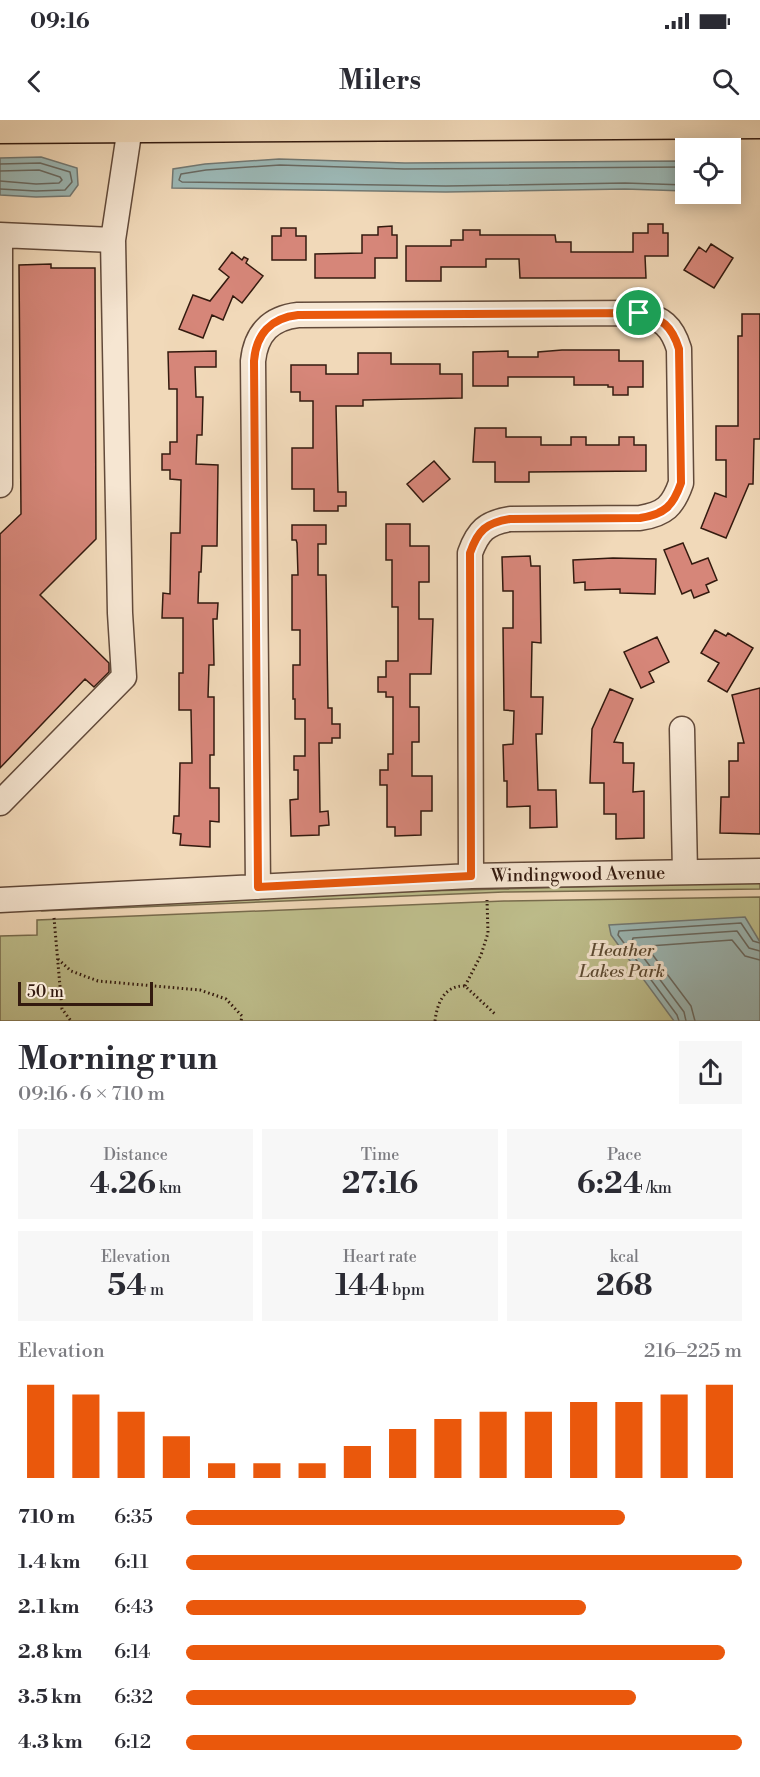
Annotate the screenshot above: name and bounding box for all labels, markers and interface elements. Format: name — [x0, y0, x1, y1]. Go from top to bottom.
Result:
text: 09:16 — [30, 8, 90, 35]
text: Milers — [339, 64, 421, 98]
icon: back — [18, 65, 51, 98]
icon: search — [709, 65, 742, 98]
map controls — [675, 138, 741, 204]
button: locate — [675, 138, 741, 204]
pin — [613, 287, 664, 338]
icon: arrive — [622, 296, 655, 329]
street label: Windingwood Avenue — [490, 861, 665, 888]
park label: Heather Lakes Park — [578, 939, 665, 983]
scale bar — [18, 979, 153, 1007]
text: 50 m — [27, 982, 64, 1002]
text: Morning run — [18, 1039, 218, 1080]
button: share — [679, 1041, 742, 1104]
text: 09:16 · 6 × 710 m — [18, 1082, 165, 1107]
text: Distance — [103, 1145, 168, 1165]
text: Time — [361, 1145, 399, 1165]
text: Pace — [607, 1145, 642, 1165]
text: 4.26 — [90, 1165, 156, 1203]
text: 27:16 — [342, 1165, 418, 1203]
text: 6:24 — [577, 1165, 643, 1203]
text: km — [156, 1178, 181, 1198]
text: /km — [643, 1178, 672, 1198]
text: Elevation — [101, 1247, 170, 1267]
text: Heart rate — [343, 1247, 417, 1267]
text: kcal — [610, 1247, 639, 1267]
text: 54 — [107, 1267, 147, 1305]
text: 144 — [335, 1267, 389, 1305]
text: 268 — [596, 1267, 653, 1305]
text: m — [147, 1280, 164, 1300]
text: bpm — [389, 1280, 425, 1300]
text: Elevation — [18, 1339, 105, 1364]
text: 216–225 m — [644, 1339, 742, 1364]
text: 710 m — [18, 1505, 75, 1530]
text: 6:35 — [114, 1505, 153, 1530]
text: 1.4 km — [18, 1550, 80, 1575]
text: 6:11 — [114, 1550, 149, 1575]
text: 2.1 km — [18, 1595, 80, 1620]
text: 6:43 — [114, 1595, 154, 1620]
text: 2.8 km — [18, 1640, 82, 1665]
text: 6:14 — [114, 1640, 150, 1665]
text: 3.5 km — [18, 1685, 82, 1710]
text: 6:32 — [114, 1685, 153, 1710]
text: 4.3 km — [18, 1730, 83, 1755]
text: 6:12 — [114, 1730, 151, 1755]

